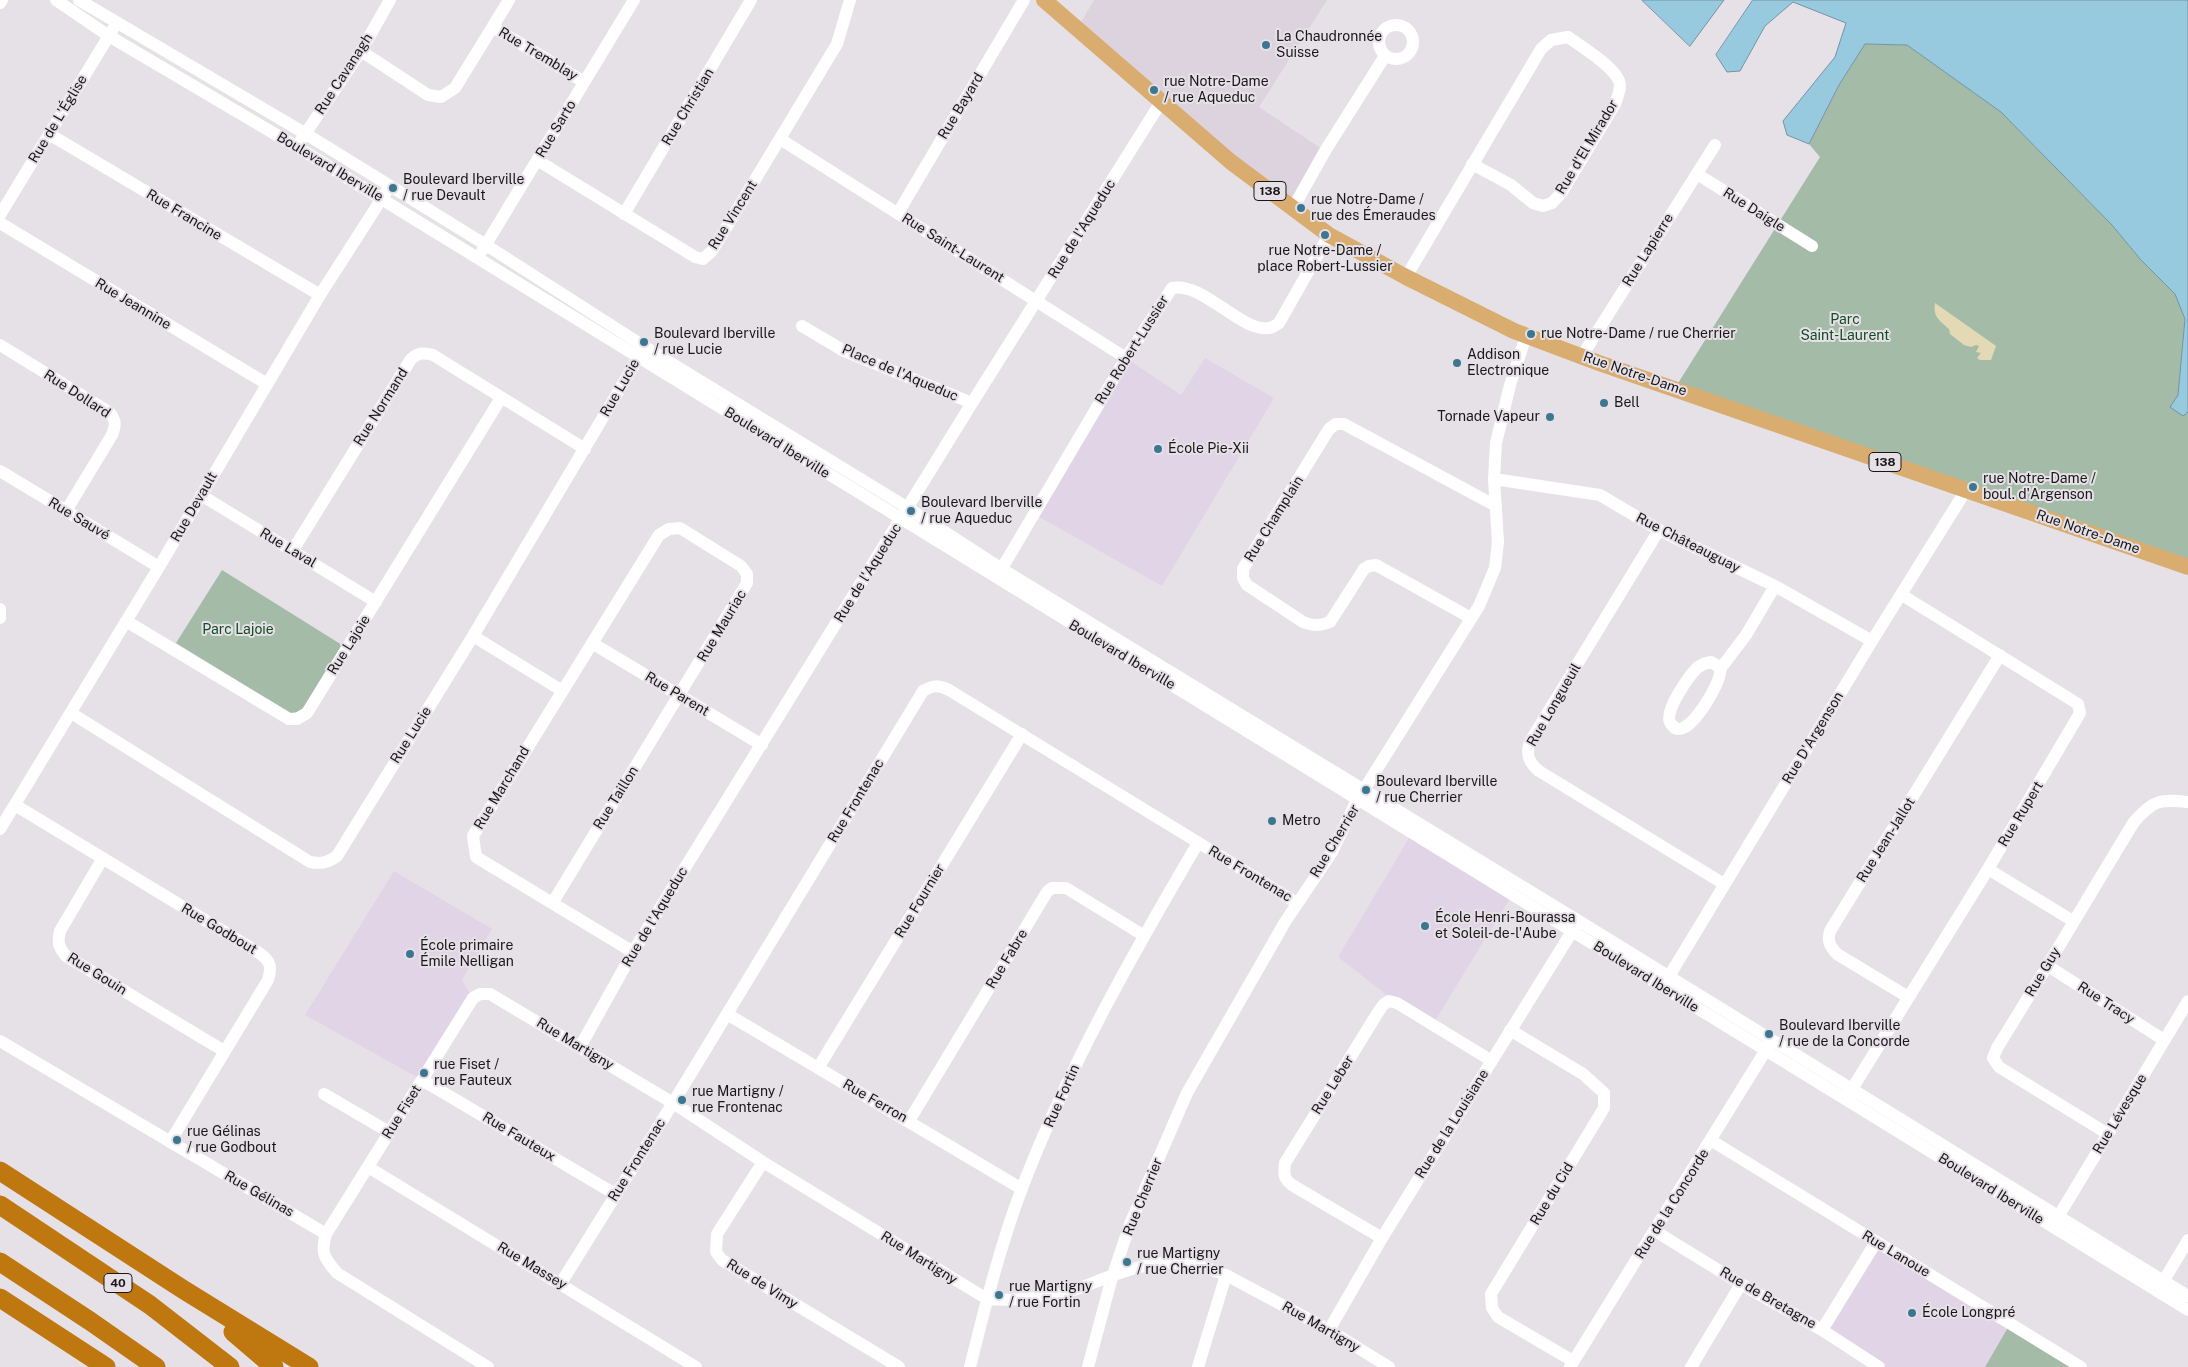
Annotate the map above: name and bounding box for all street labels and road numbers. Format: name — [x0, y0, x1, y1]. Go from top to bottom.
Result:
street label: Rue Tremblay — [495, 24, 581, 84]
street label: Rue Cavanagh — [312, 30, 376, 118]
street label: Rue Christian — [658, 65, 718, 149]
street label: Rue Bayard — [935, 70, 987, 142]
street label: Rue de L'Église — [25, 72, 91, 166]
street label: Rue Sarto — [532, 97, 580, 161]
street label: Rue d'El Mirador — [1552, 97, 1622, 197]
street label: Boulevard Iberville — [274, 129, 386, 205]
street label: Rue de l'Aqueduc — [1045, 176, 1119, 282]
street label: Rue Vincent — [705, 177, 761, 253]
road number: 138 — [1254, 182, 1286, 200]
street label: Rue Daigle — [1720, 184, 1788, 236]
street label: Rue Francine — [143, 186, 225, 244]
street label: Rue Saint-Laurent — [899, 210, 1007, 286]
street label: Rue Lapierre — [1619, 210, 1677, 290]
street label: Rue Jeannine — [92, 275, 174, 333]
street label: Rue Robert-Lussier — [1092, 292, 1172, 408]
street label: Place de l'Aqueduc — [839, 341, 961, 405]
street label: Rue Notre-Dame — [1581, 348, 1689, 400]
street label: Rue Lucie — [597, 356, 643, 420]
street label: Rue Normand — [350, 365, 412, 449]
street label: Rue Dollard — [41, 366, 113, 422]
street label: Boulevard Iberville — [721, 404, 833, 482]
road number: 138 — [1869, 452, 1901, 472]
street label: Rue Devault — [167, 469, 221, 545]
street label: Rue Champlain — [1241, 473, 1307, 565]
street label: Rue Sauvé — [45, 494, 113, 544]
street label: Rue Notre-Dame — [2034, 506, 2142, 558]
street label: Rue Châteauguay — [1633, 510, 1743, 576]
street label: Rue de l'Aqueduc — [831, 520, 905, 626]
street label: Rue Laval — [257, 525, 319, 571]
street label: Rue Mauriac — [694, 587, 750, 665]
street label: Rue Lajoie — [324, 612, 374, 678]
street label: Boulevard Iberville — [1066, 617, 1178, 693]
street label: Rue Longueuil — [1523, 660, 1585, 750]
street label: Rue Parent — [642, 668, 712, 720]
street label: Rue D'Argenson — [1779, 689, 1847, 787]
street label: Rue Lucie — [387, 703, 435, 767]
street label: Rue Marchand — [471, 743, 533, 833]
street label: Rue Frontenac — [824, 756, 888, 846]
street label: Rue Taillon — [590, 763, 642, 833]
street label: Rue Rupert — [1995, 778, 2047, 850]
street label: Rue Jean-Jallot — [1853, 794, 1919, 886]
street label: Rue Cherrier — [1307, 801, 1363, 881]
street label: Rue Frontenac — [1205, 842, 1295, 906]
street label: Rue Fournier — [891, 861, 949, 941]
street label: Rue de l'Aqueduc — [618, 864, 692, 970]
street label: Rue Godbout — [178, 900, 260, 958]
street label: Rue Fabre — [983, 926, 1031, 992]
street label: Boulevard Iberville — [1590, 938, 1702, 1016]
street label: Rue Guy — [2022, 944, 2064, 1000]
street label: Rue Gouin — [64, 949, 130, 999]
street label: Rue Tracy — [2074, 978, 2138, 1028]
street label: Rue Martigny — [533, 1014, 617, 1074]
street label: Rue Leber — [1308, 1052, 1358, 1118]
street label: Rue Fortin — [1041, 1062, 1083, 1130]
street label: Rue de la Louisiane — [1412, 1066, 1492, 1182]
street label: Rue Lévesque — [2089, 1071, 2151, 1157]
street label: Rue Ferron — [840, 1076, 910, 1126]
street label: Rue Fiset — [379, 1082, 425, 1142]
street label: Rue Fauteux — [480, 1109, 558, 1165]
street label: Rue Frontenac — [605, 1115, 669, 1205]
street label: Rue de la Concorde — [1631, 1146, 1713, 1262]
street label: Boulevard Iberville — [1935, 1150, 2047, 1228]
street label: Rue Cherrier — [1120, 1156, 1166, 1238]
street label: Rue du Cid — [1527, 1160, 1577, 1228]
street label: Rue Gélinas — [221, 1167, 297, 1221]
street label: Rue Lanoue — [1859, 1227, 1933, 1281]
street label: Rue Martigny — [878, 1228, 960, 1288]
street label: Rue Massey — [494, 1239, 570, 1293]
street label: Rue de Vimy — [723, 1255, 801, 1313]
street label: Rue de Bretagne — [1717, 1264, 1819, 1332]
road number: 40 — [104, 1274, 132, 1292]
street label: Rue Martigny — [1279, 1298, 1363, 1356]

